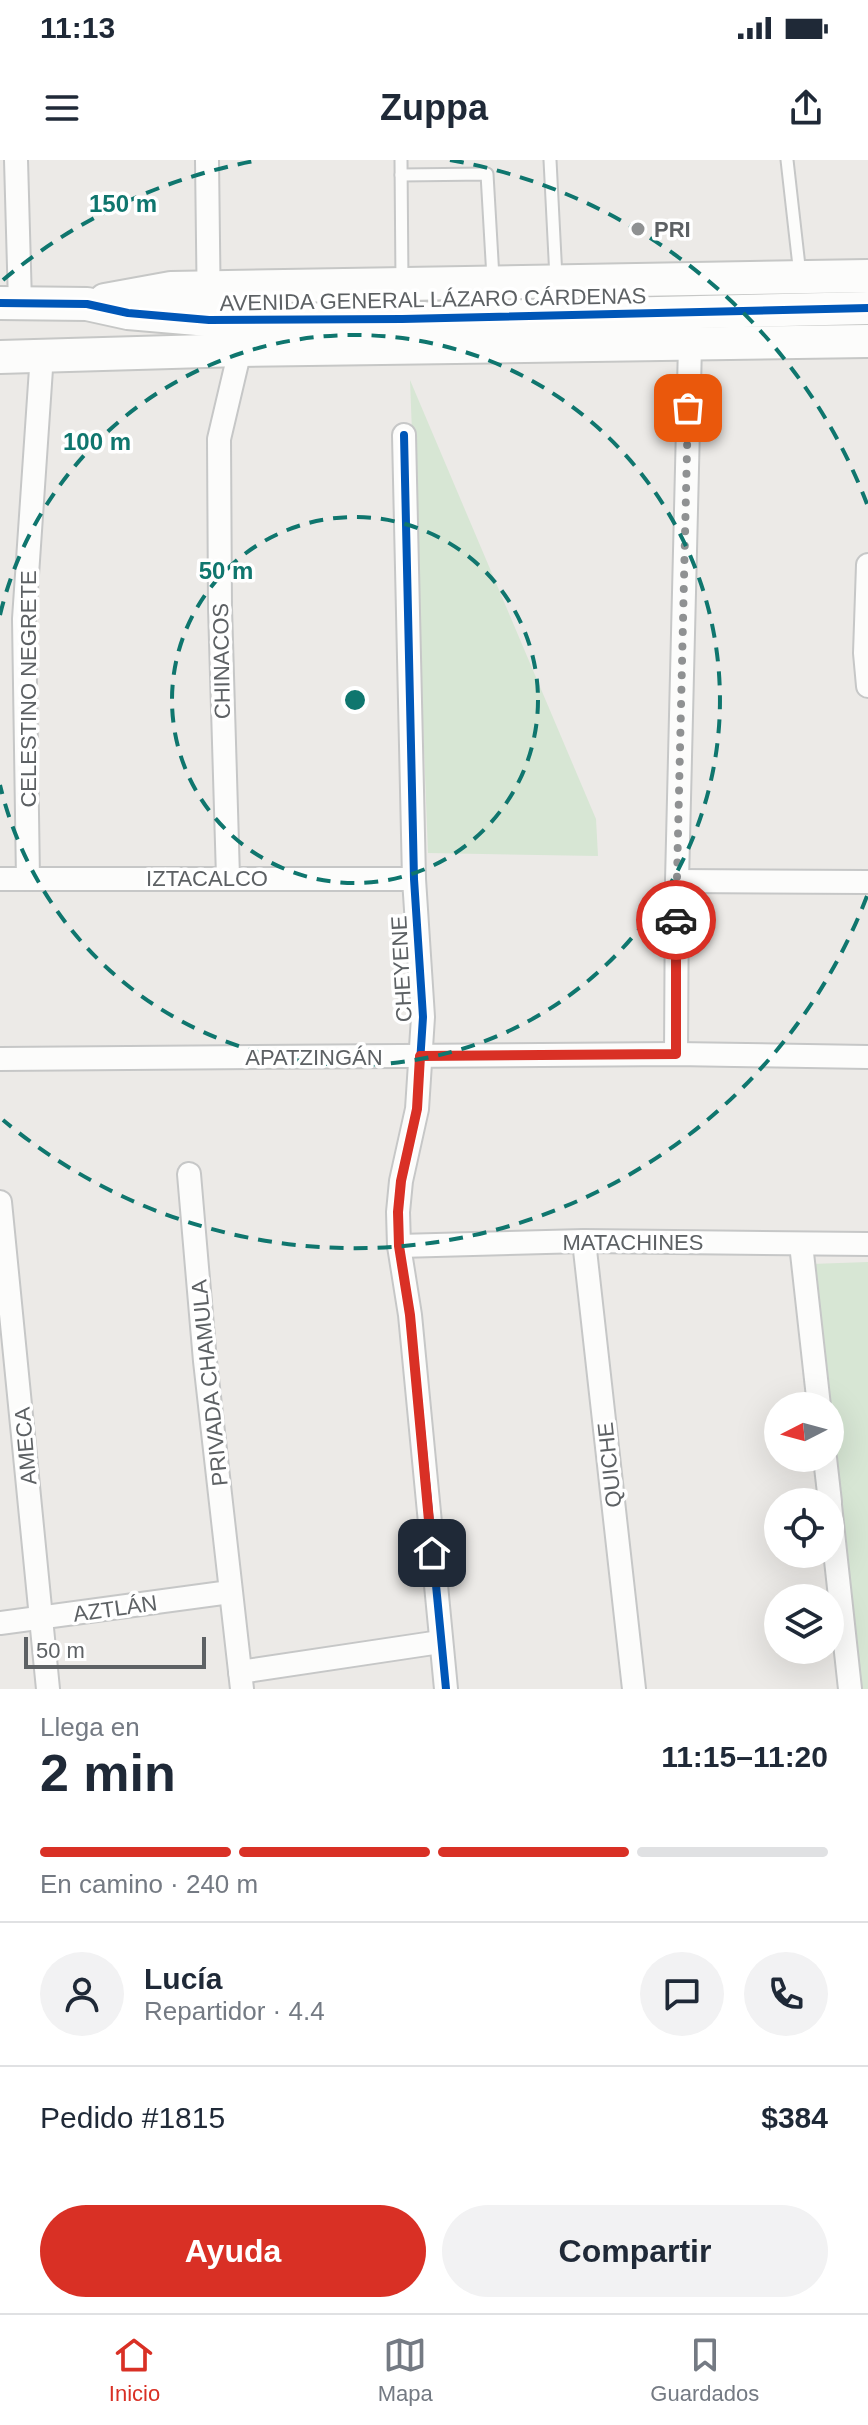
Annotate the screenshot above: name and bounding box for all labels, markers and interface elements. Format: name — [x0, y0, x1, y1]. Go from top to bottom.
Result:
text: 11:13 — [40, 11, 115, 44]
icon: menu — [40, 86, 84, 130]
icon: share — [784, 86, 828, 130]
text: Zuppa — [380, 87, 488, 128]
text: 150 m — [89, 190, 157, 217]
place label: PRI — [654, 217, 691, 242]
marker: PRI — [629, 220, 647, 238]
street label: AVENIDA GENERAL LÁZARO CÁRDENAS — [219, 283, 647, 316]
pin — [654, 374, 722, 442]
icon: bag — [666, 386, 710, 430]
text: 100 m — [63, 428, 131, 455]
text: 50 m — [199, 557, 253, 584]
street label: CELESTINO NEGRETE — [16, 570, 41, 808]
street label: CHINACOS — [208, 603, 235, 719]
centre of rings — [341, 686, 369, 714]
street label: IZTACALCO — [146, 866, 268, 891]
courier — [636, 880, 716, 960]
icon: car — [654, 898, 698, 942]
street label: CHEYENE — [386, 915, 417, 1023]
street label: APATZINGÁN — [245, 1045, 383, 1070]
street label: MATACHINES — [563, 1230, 703, 1255]
street label: PRIVADA CHAMULA — [186, 1278, 233, 1487]
north arrow — [764, 1392, 844, 1472]
map controls — [764, 1392, 844, 1664]
street label: AMECA — [10, 1406, 41, 1486]
street label: QUICHE — [593, 1421, 626, 1509]
button: locate — [764, 1488, 844, 1568]
pin — [398, 1519, 466, 1587]
icon: home — [410, 1531, 454, 1575]
button: layers — [764, 1584, 844, 1664]
street label: AZTLÁN — [72, 1590, 159, 1627]
scale bar — [24, 1633, 206, 1669]
text: 50 m — [36, 1638, 85, 1663]
text: Llega en — [40, 1712, 140, 1742]
text: 11:15–11:20 — [661, 1740, 828, 1773]
text: 2 min — [40, 1744, 176, 1802]
text: En camino · 240 m — [40, 1869, 258, 1899]
button: person — [40, 1952, 124, 2036]
button: chat — [640, 1952, 724, 2036]
button: phone — [744, 1952, 828, 2036]
text: Lucía — [144, 1962, 222, 1995]
text: Repartidor · 4.4 — [144, 1996, 325, 2026]
text: Pedido #1815 — [40, 2101, 225, 2134]
text: $384 — [761, 2101, 828, 2134]
button: Ayuda — [40, 2205, 426, 2297]
button: Compartir — [442, 2205, 828, 2297]
tab: Inicio — [109, 2333, 160, 2407]
tab: Mapa — [378, 2333, 433, 2407]
tab: Guardados — [650, 2333, 759, 2407]

